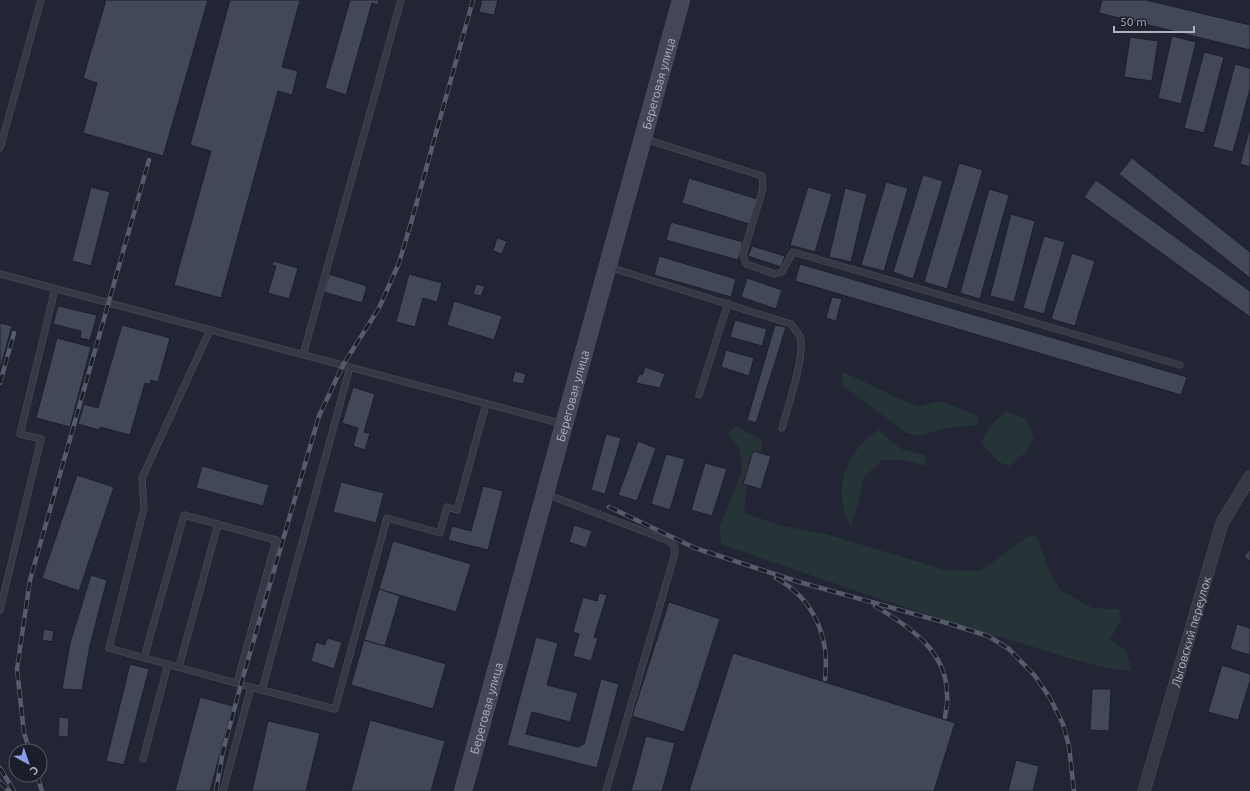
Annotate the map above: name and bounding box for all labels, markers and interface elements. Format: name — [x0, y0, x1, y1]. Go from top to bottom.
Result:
scale bar — [1114, 8, 1194, 34]
text: 50 m — [1120, 15, 1147, 28]
street label: Береговая улица — [639, 36, 677, 131]
street label: Береговая улица — [553, 348, 591, 443]
street label: Льговский переулок — [1168, 575, 1213, 689]
street label: Береговая улица — [467, 661, 505, 755]
north arrow — [8, 743, 48, 783]
text: С — [28, 764, 41, 778]

